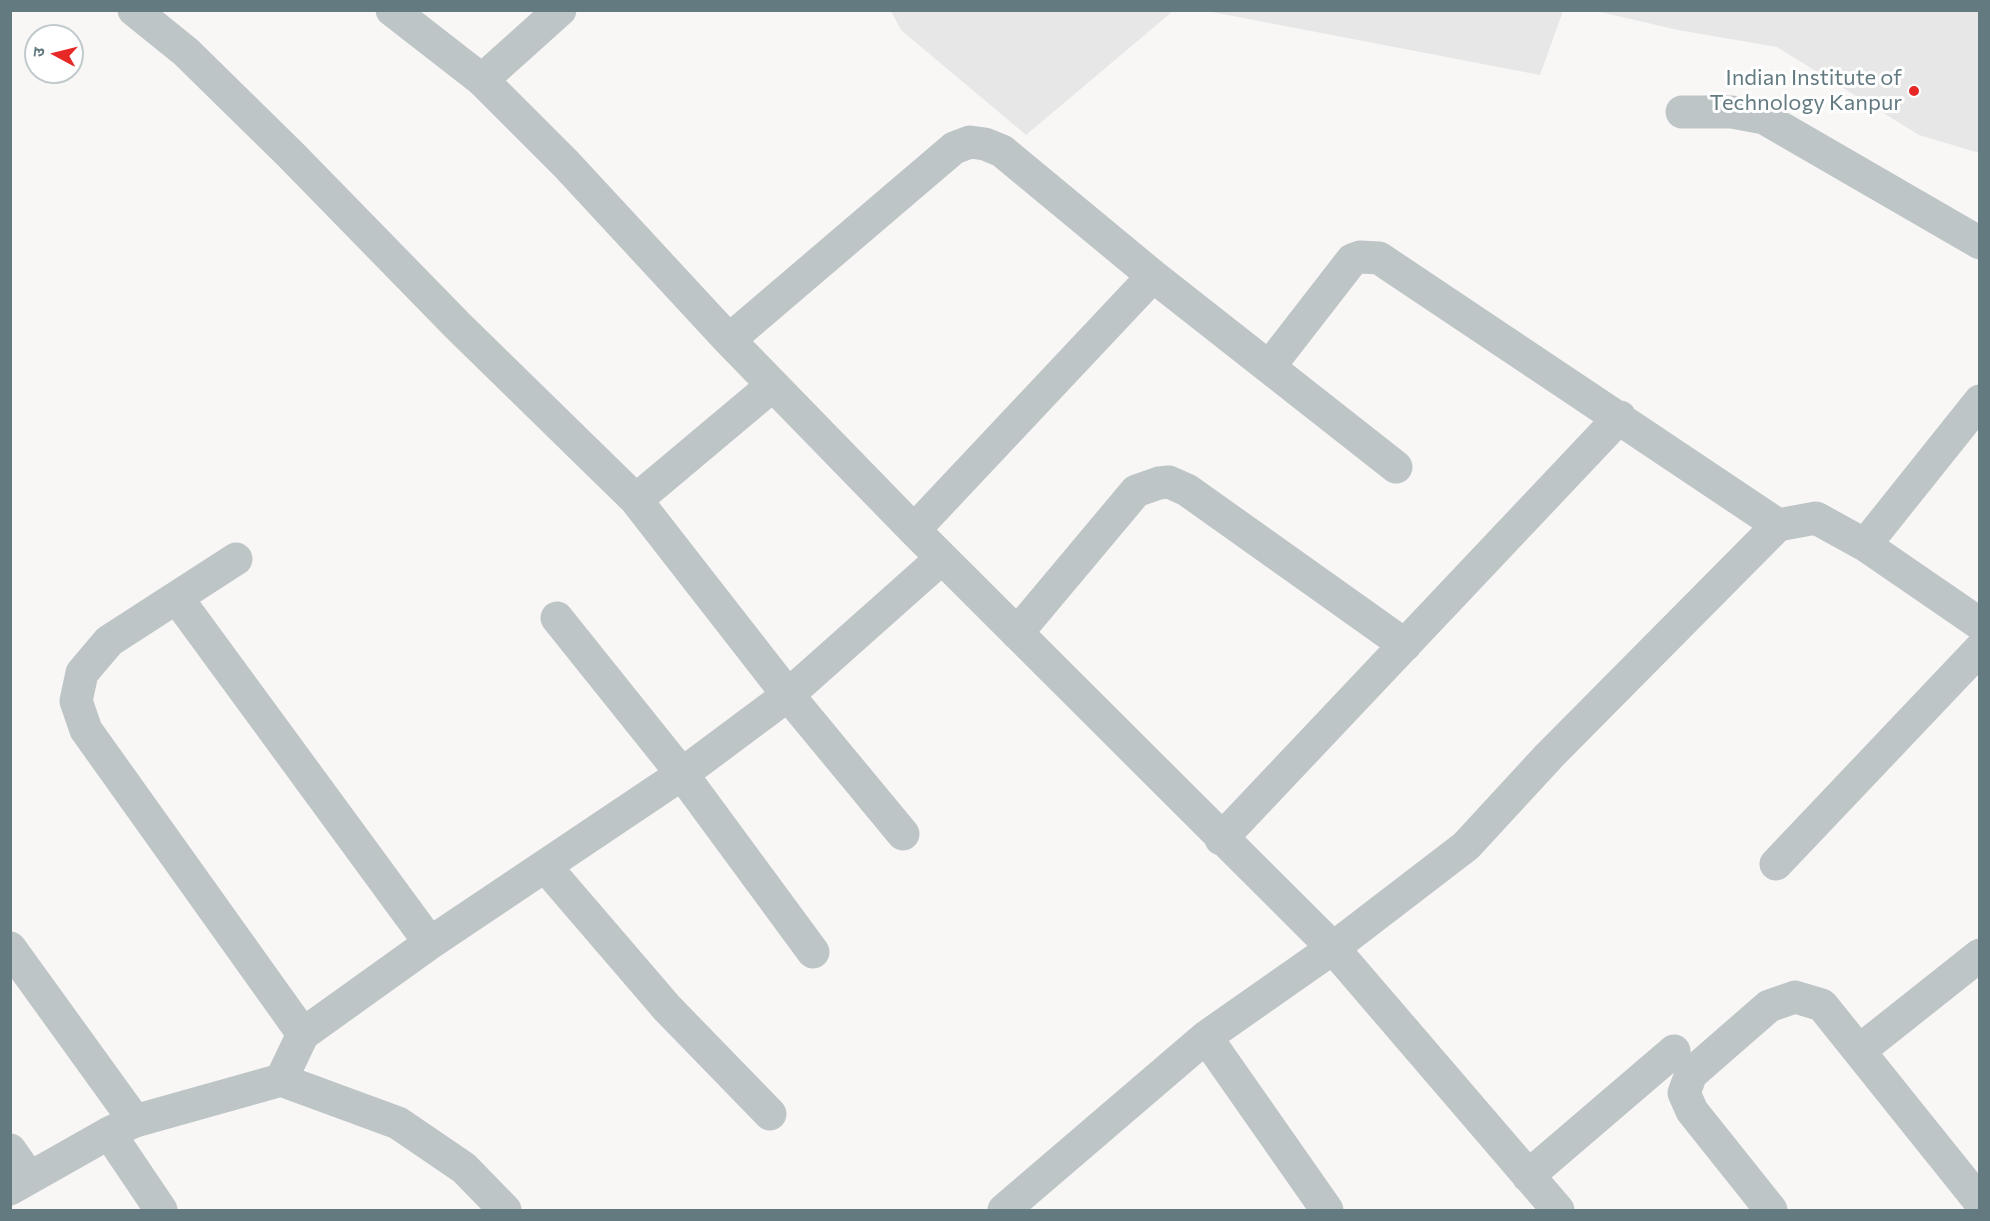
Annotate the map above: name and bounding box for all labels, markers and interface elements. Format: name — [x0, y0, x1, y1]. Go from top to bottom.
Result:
north arrow — [24, 24, 84, 84]
text: उ — [28, 46, 48, 58]
place label: Indian Institute of Technology Kanpur — [1710, 65, 1902, 116]
marker: Indian Institute of Technology Kanpur — [1907, 84, 1921, 98]

